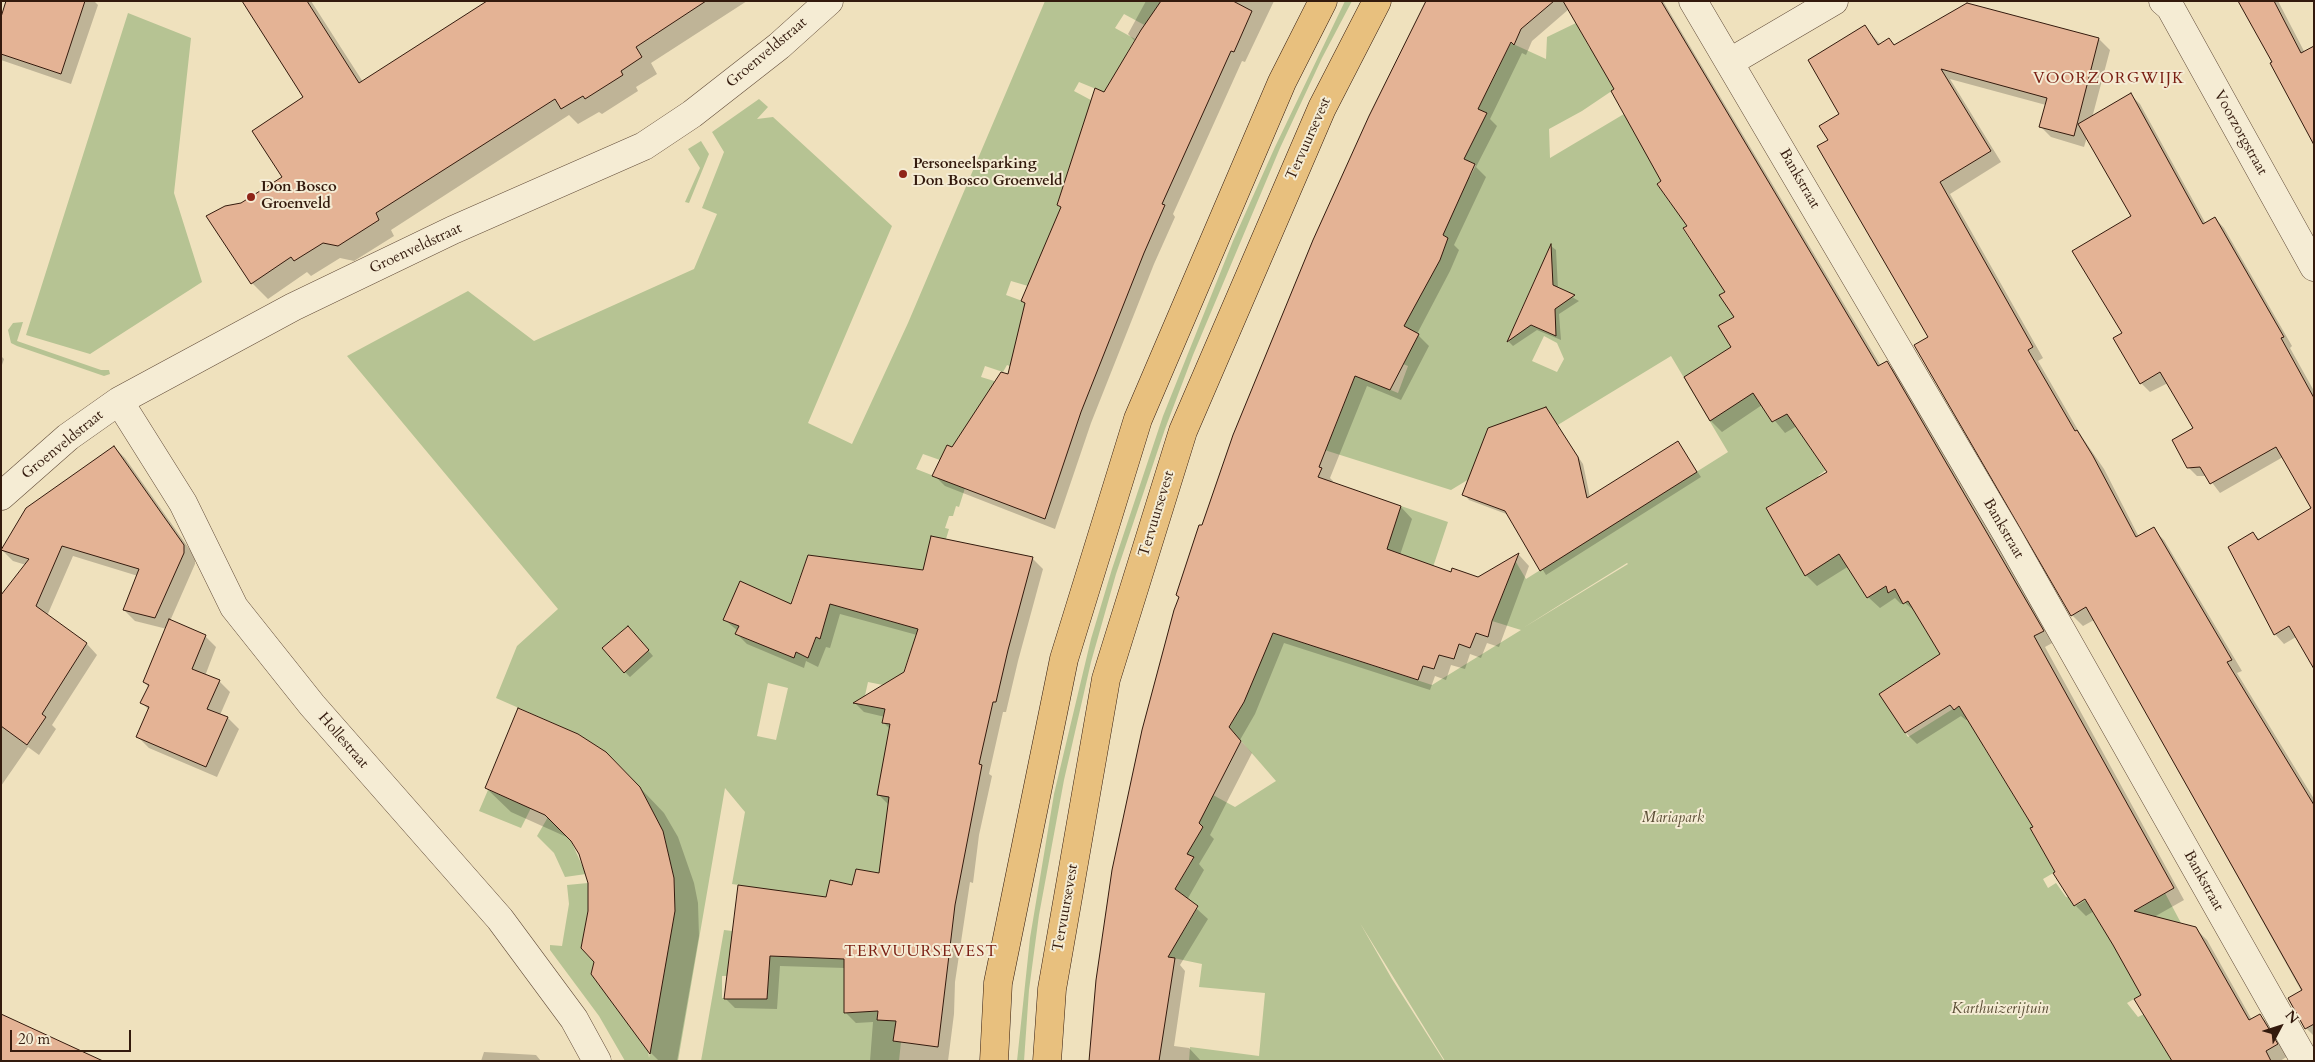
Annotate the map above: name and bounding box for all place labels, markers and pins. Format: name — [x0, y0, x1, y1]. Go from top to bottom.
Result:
place label: Personeelsparking Don Bosco Groenveld — [913, 156, 1063, 191]
marker: Personeelsparking Don Bosco Groenveld — [897, 168, 909, 180]
place label: Don Bosco Groenveld — [261, 179, 337, 214]
marker: Don Bosco Groenveld — [245, 191, 257, 203]

